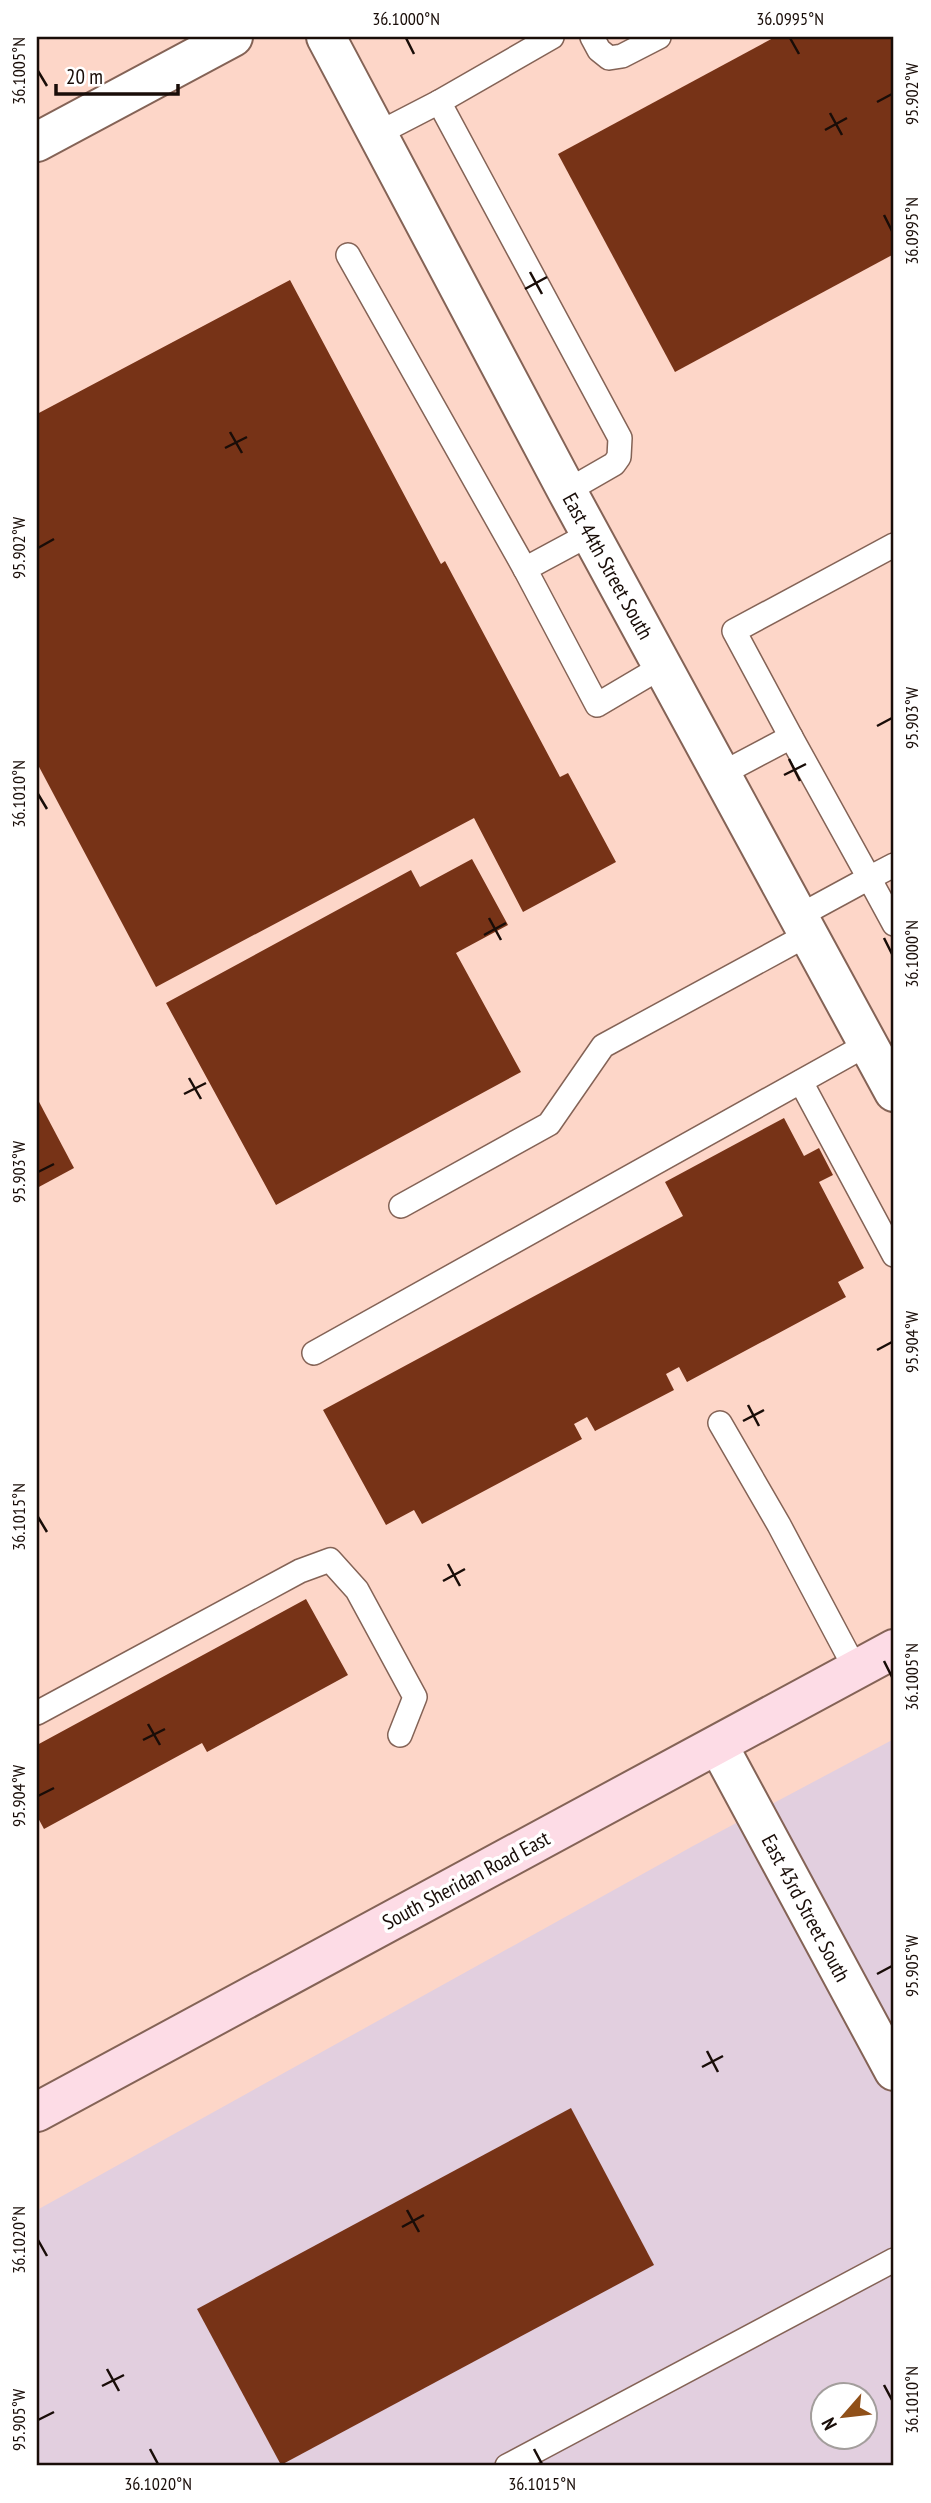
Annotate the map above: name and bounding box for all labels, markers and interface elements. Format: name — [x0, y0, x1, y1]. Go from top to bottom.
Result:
text: 36.1000°N — [372, 7, 440, 30]
text: 36.0995°N — [756, 7, 824, 30]
text: 36.1005°N — [7, 37, 30, 105]
scale bar — [56, 52, 178, 96]
text: 20 m — [66, 63, 103, 90]
text: 95.902°W — [900, 63, 923, 125]
text: 36.0995°N — [900, 197, 923, 265]
street label: East 44th Street South — [557, 488, 659, 644]
text: 95.902°W — [7, 517, 30, 579]
text: 95.903°W — [900, 687, 923, 749]
text: 36.1010°N — [7, 760, 30, 828]
text: 36.1000°N — [900, 920, 923, 988]
text: 95.903°W — [7, 1141, 30, 1203]
text: 95.904°W — [900, 1311, 923, 1373]
text: 36.1015°N — [7, 1483, 30, 1551]
text: 36.1005°N — [900, 1643, 923, 1711]
text: 95.904°W — [7, 1765, 30, 1827]
street label: South Sheridan Road East — [378, 1824, 554, 1935]
street label: East 43rd Street South — [756, 1830, 856, 1986]
text: 95.905°W — [900, 1935, 923, 1997]
text: 36.1020°N — [7, 2206, 30, 2274]
text: 36.1010°N — [900, 2366, 923, 2434]
north arrow — [808, 2380, 878, 2450]
text: 95.905°W — [7, 2389, 30, 2451]
text: N — [816, 2414, 842, 2434]
text: 36.1020°N — [124, 2472, 192, 2495]
text: 36.1015°N — [508, 2472, 576, 2495]

